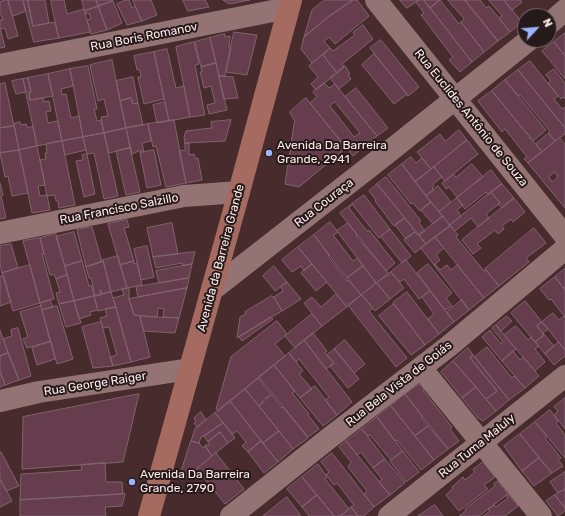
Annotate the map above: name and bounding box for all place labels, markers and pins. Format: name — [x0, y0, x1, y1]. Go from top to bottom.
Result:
place label: Avenida Da Barreira Grande, 2941 — [277, 139, 387, 167]
marker: Avenida Da Barreira Grande, 2941 — [264, 148, 274, 158]
place label: Avenida Da Barreira Grande, 2790 — [140, 468, 250, 496]
marker: Avenida Da Barreira Grande, 2790 — [127, 477, 137, 487]

